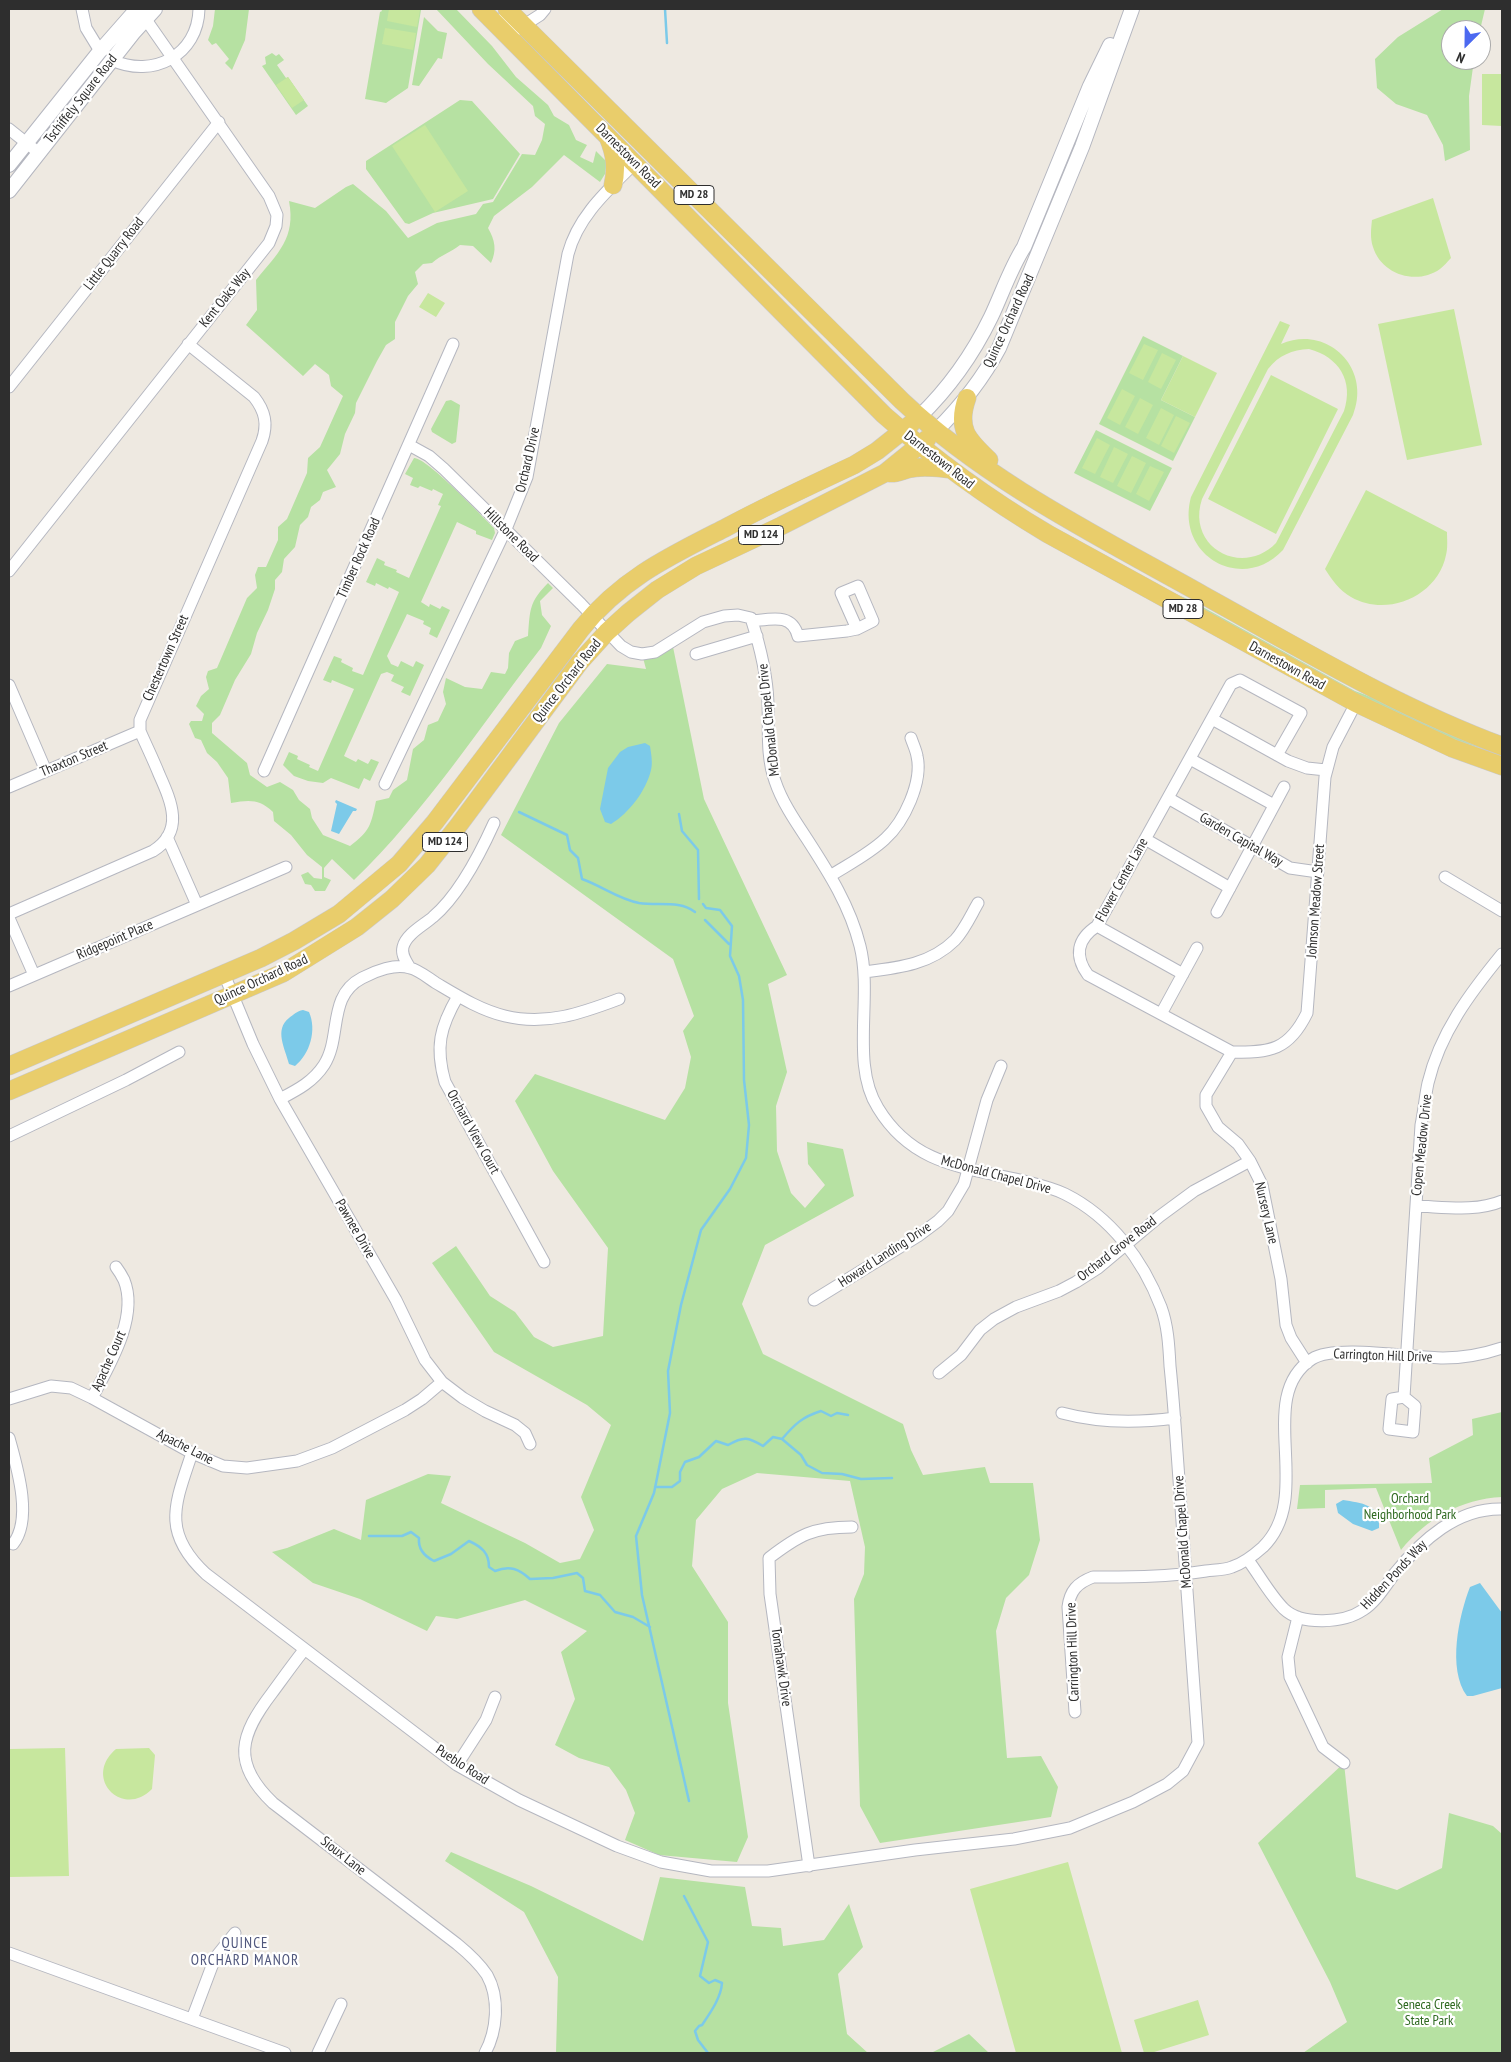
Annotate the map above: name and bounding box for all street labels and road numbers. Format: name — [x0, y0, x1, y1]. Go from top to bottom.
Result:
street label: Tschiffely Square Road — [41, 51, 121, 147]
street label: Darnestown Road — [592, 120, 664, 192]
road number: MD 28 — [674, 186, 714, 204]
street label: Little Quarry Road — [80, 214, 148, 294]
street label: Kent Oaks Way — [196, 265, 254, 331]
street label: Quince Orchard Road — [980, 271, 1038, 371]
street label: Orchard Drive — [512, 426, 544, 494]
street label: Darnestown Road — [901, 427, 977, 493]
street label: Hillstone Road — [480, 504, 542, 566]
street label: Timber Rock Road — [334, 515, 384, 601]
road number: MD 124 — [738, 526, 784, 544]
road number: MD 28 — [1163, 600, 1203, 618]
street label: Chestertown Street — [139, 612, 193, 704]
street label: Quince Orchard Road — [529, 636, 605, 726]
street label: Darnestown Road — [1246, 638, 1328, 694]
street label: McDonald Chapel Drive — [755, 663, 783, 777]
street label: Thaxton Street — [38, 737, 110, 781]
street label: Garden Capital Way — [1196, 809, 1286, 871]
road number: MD 124 — [422, 832, 468, 852]
street label: Flower Center Lane — [1092, 835, 1152, 925]
street label: Johnson Meadow Street — [1304, 843, 1328, 959]
street label: Ridgepoint Place — [74, 916, 156, 964]
street label: Quince Orchard Road — [211, 951, 311, 1009]
street label: Orchard View Court — [443, 1087, 503, 1177]
street label: Copen Meadow Drive — [1408, 1093, 1436, 1197]
street label: McDonald Chapel Drive — [939, 1152, 1053, 1198]
street label: Nursery Lane — [1251, 1180, 1281, 1246]
street label: Pawnee Drive — [331, 1196, 379, 1262]
street label: Orchard Grove Road — [1074, 1213, 1160, 1285]
street label: Howard Landing Drive — [835, 1219, 935, 1291]
street label: Apache Court — [88, 1328, 130, 1394]
street label: Carrington Hill Drive — [1333, 1346, 1433, 1366]
street label: Apache Lane — [154, 1426, 216, 1468]
street label: McDonald Chapel Drive — [1171, 1475, 1195, 1589]
street label: Hidden Ponds Way — [1357, 1537, 1431, 1613]
street label: Carrington Hill Drive — [1063, 1602, 1083, 1702]
street label: Tomahawk Drive — [767, 1626, 795, 1708]
street label: Pueblo Road — [432, 1742, 492, 1788]
street label: Sioux Lane — [317, 1833, 369, 1879]

